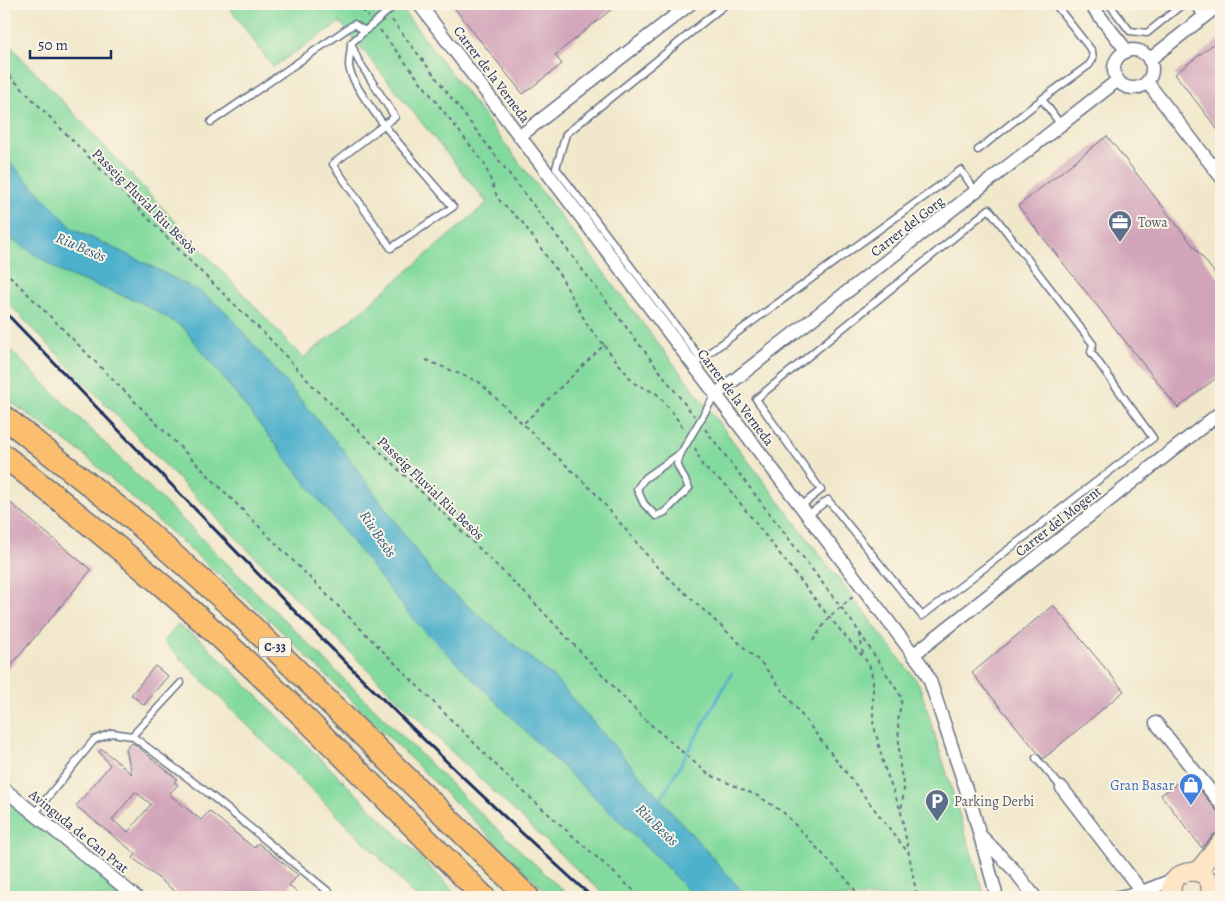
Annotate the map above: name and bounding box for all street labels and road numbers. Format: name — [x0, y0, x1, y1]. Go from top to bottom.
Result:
street label: Carrer de la Verneda — [449, 22, 535, 127]
street label: Passeig Fluvial Riu Besòs — [88, 145, 201, 258]
street label: Carrer del Gorg — [867, 192, 948, 261]
street label: Carrer de la Verneda — [693, 345, 779, 450]
street label: Passeig Fluvial Riu Besòs — [374, 433, 488, 543]
street label: Carrer del Mogent — [1011, 482, 1106, 561]
road number: C-33 — [259, 638, 291, 656]
street label: Avinguda de Can Prat — [24, 785, 133, 878]

